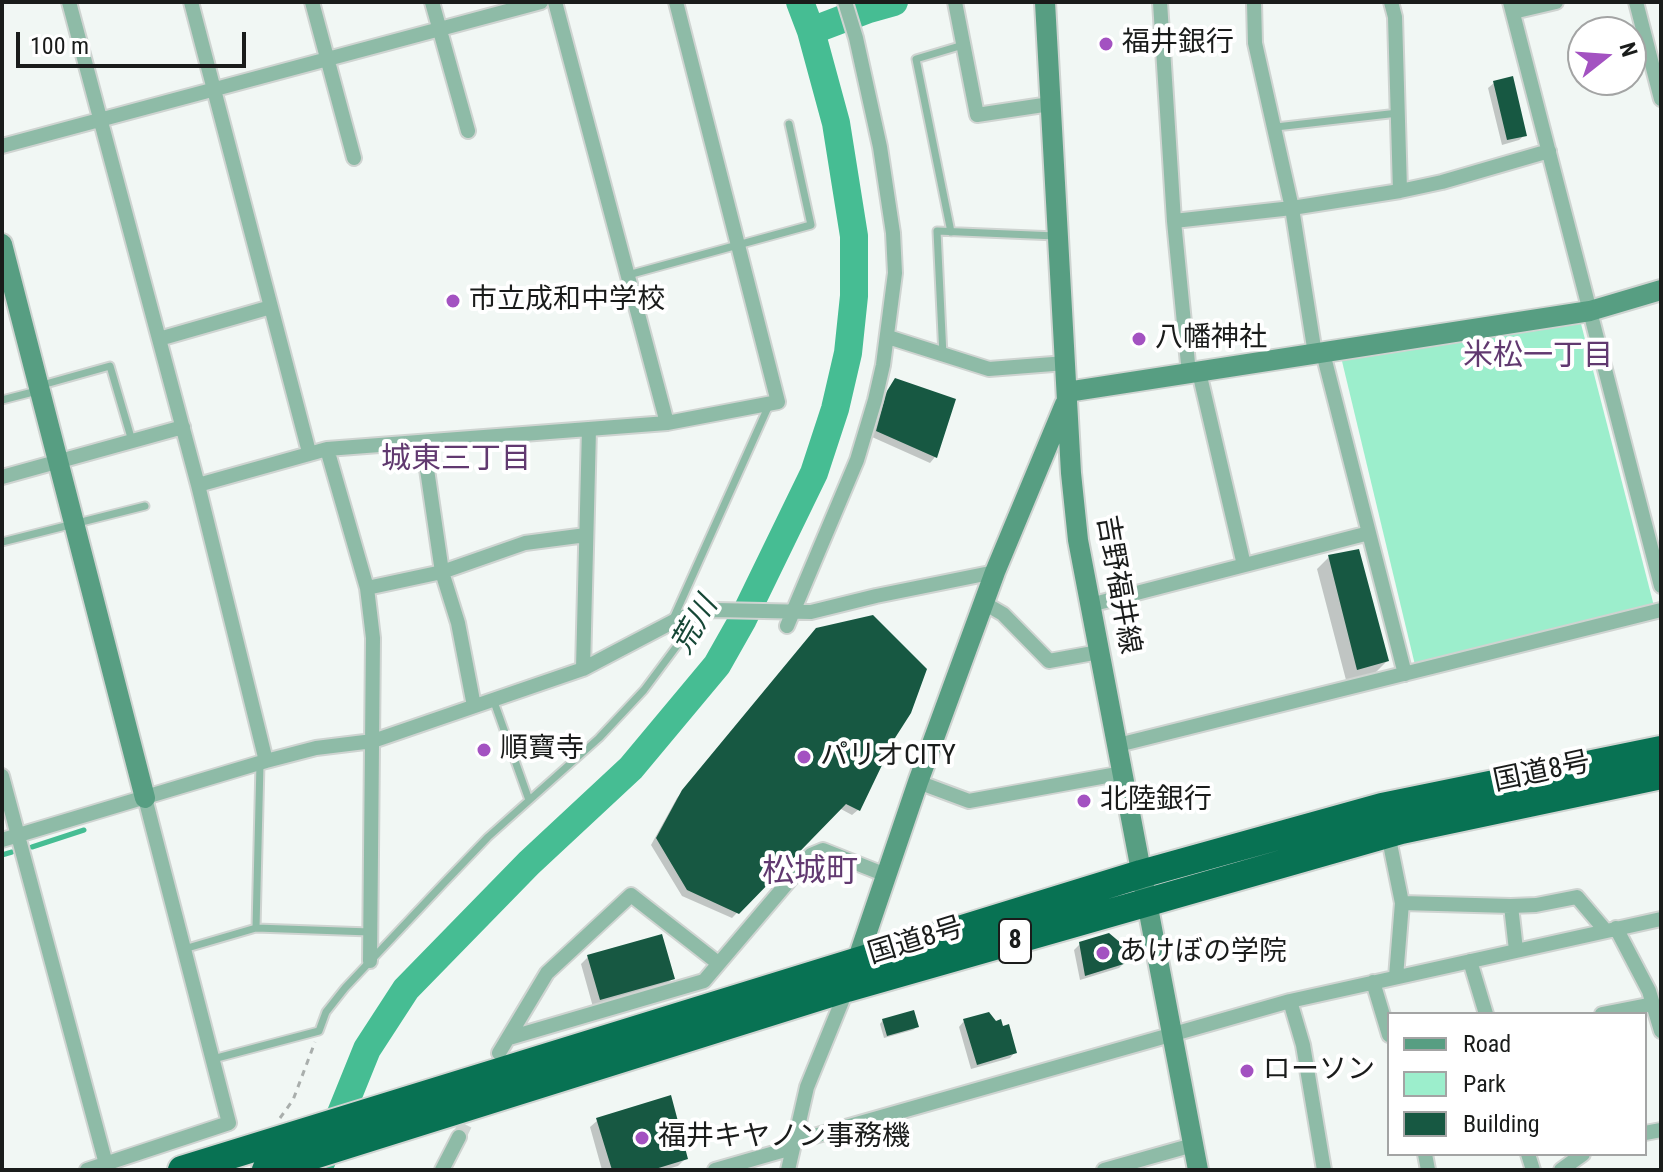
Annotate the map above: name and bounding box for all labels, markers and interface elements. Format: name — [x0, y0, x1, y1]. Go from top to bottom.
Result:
scale bar — [20, 16, 250, 66]
north arrow — [1567, 16, 1647, 96]
place label: 福井銀行 — [1122, 27, 1234, 61]
text: 100 m — [30, 32, 89, 60]
marker: 福井銀行 — [1097, 35, 1115, 53]
text: N — [1615, 39, 1642, 60]
place label: 市立成和中学校 — [469, 284, 665, 318]
marker: 市立成和中学校 — [444, 292, 462, 310]
place label: 八幡神社 — [1155, 322, 1267, 356]
marker: 八幡神社 — [1130, 330, 1148, 348]
district label: 米松一丁目 — [1463, 339, 1613, 375]
district label: 城東三丁目 — [381, 442, 531, 478]
street label: 吉野福井線 — [1088, 513, 1146, 657]
water label: 荒川 — [665, 591, 727, 661]
place label: 順寶寺 — [500, 733, 584, 767]
place label: パリオCITY — [820, 740, 956, 774]
marker: 順寶寺 — [475, 741, 493, 759]
street label: 国道8号 — [1491, 746, 1593, 800]
marker: パリオCITY — [795, 748, 813, 766]
place label: 北陸銀行 — [1100, 784, 1212, 818]
marker: 北陸銀行 — [1075, 792, 1093, 810]
district label: 松城町 — [762, 854, 858, 892]
street label: 国道8号 — [864, 912, 968, 972]
road number: 8 — [999, 919, 1031, 963]
place label: あけぼの学院 — [1119, 936, 1287, 970]
marker: あけぼの学院 — [1094, 944, 1112, 962]
legend — [1387, 1012, 1647, 1156]
text: Road — [1463, 1030, 1511, 1058]
place label: ローソン — [1263, 1054, 1375, 1088]
marker: ローソン — [1238, 1062, 1256, 1080]
text: Park — [1463, 1070, 1506, 1098]
text: Building — [1463, 1110, 1540, 1138]
place label: 福井キヤノン事務機 — [658, 1121, 910, 1155]
marker: 福井キヤノン事務機 — [633, 1129, 651, 1147]

